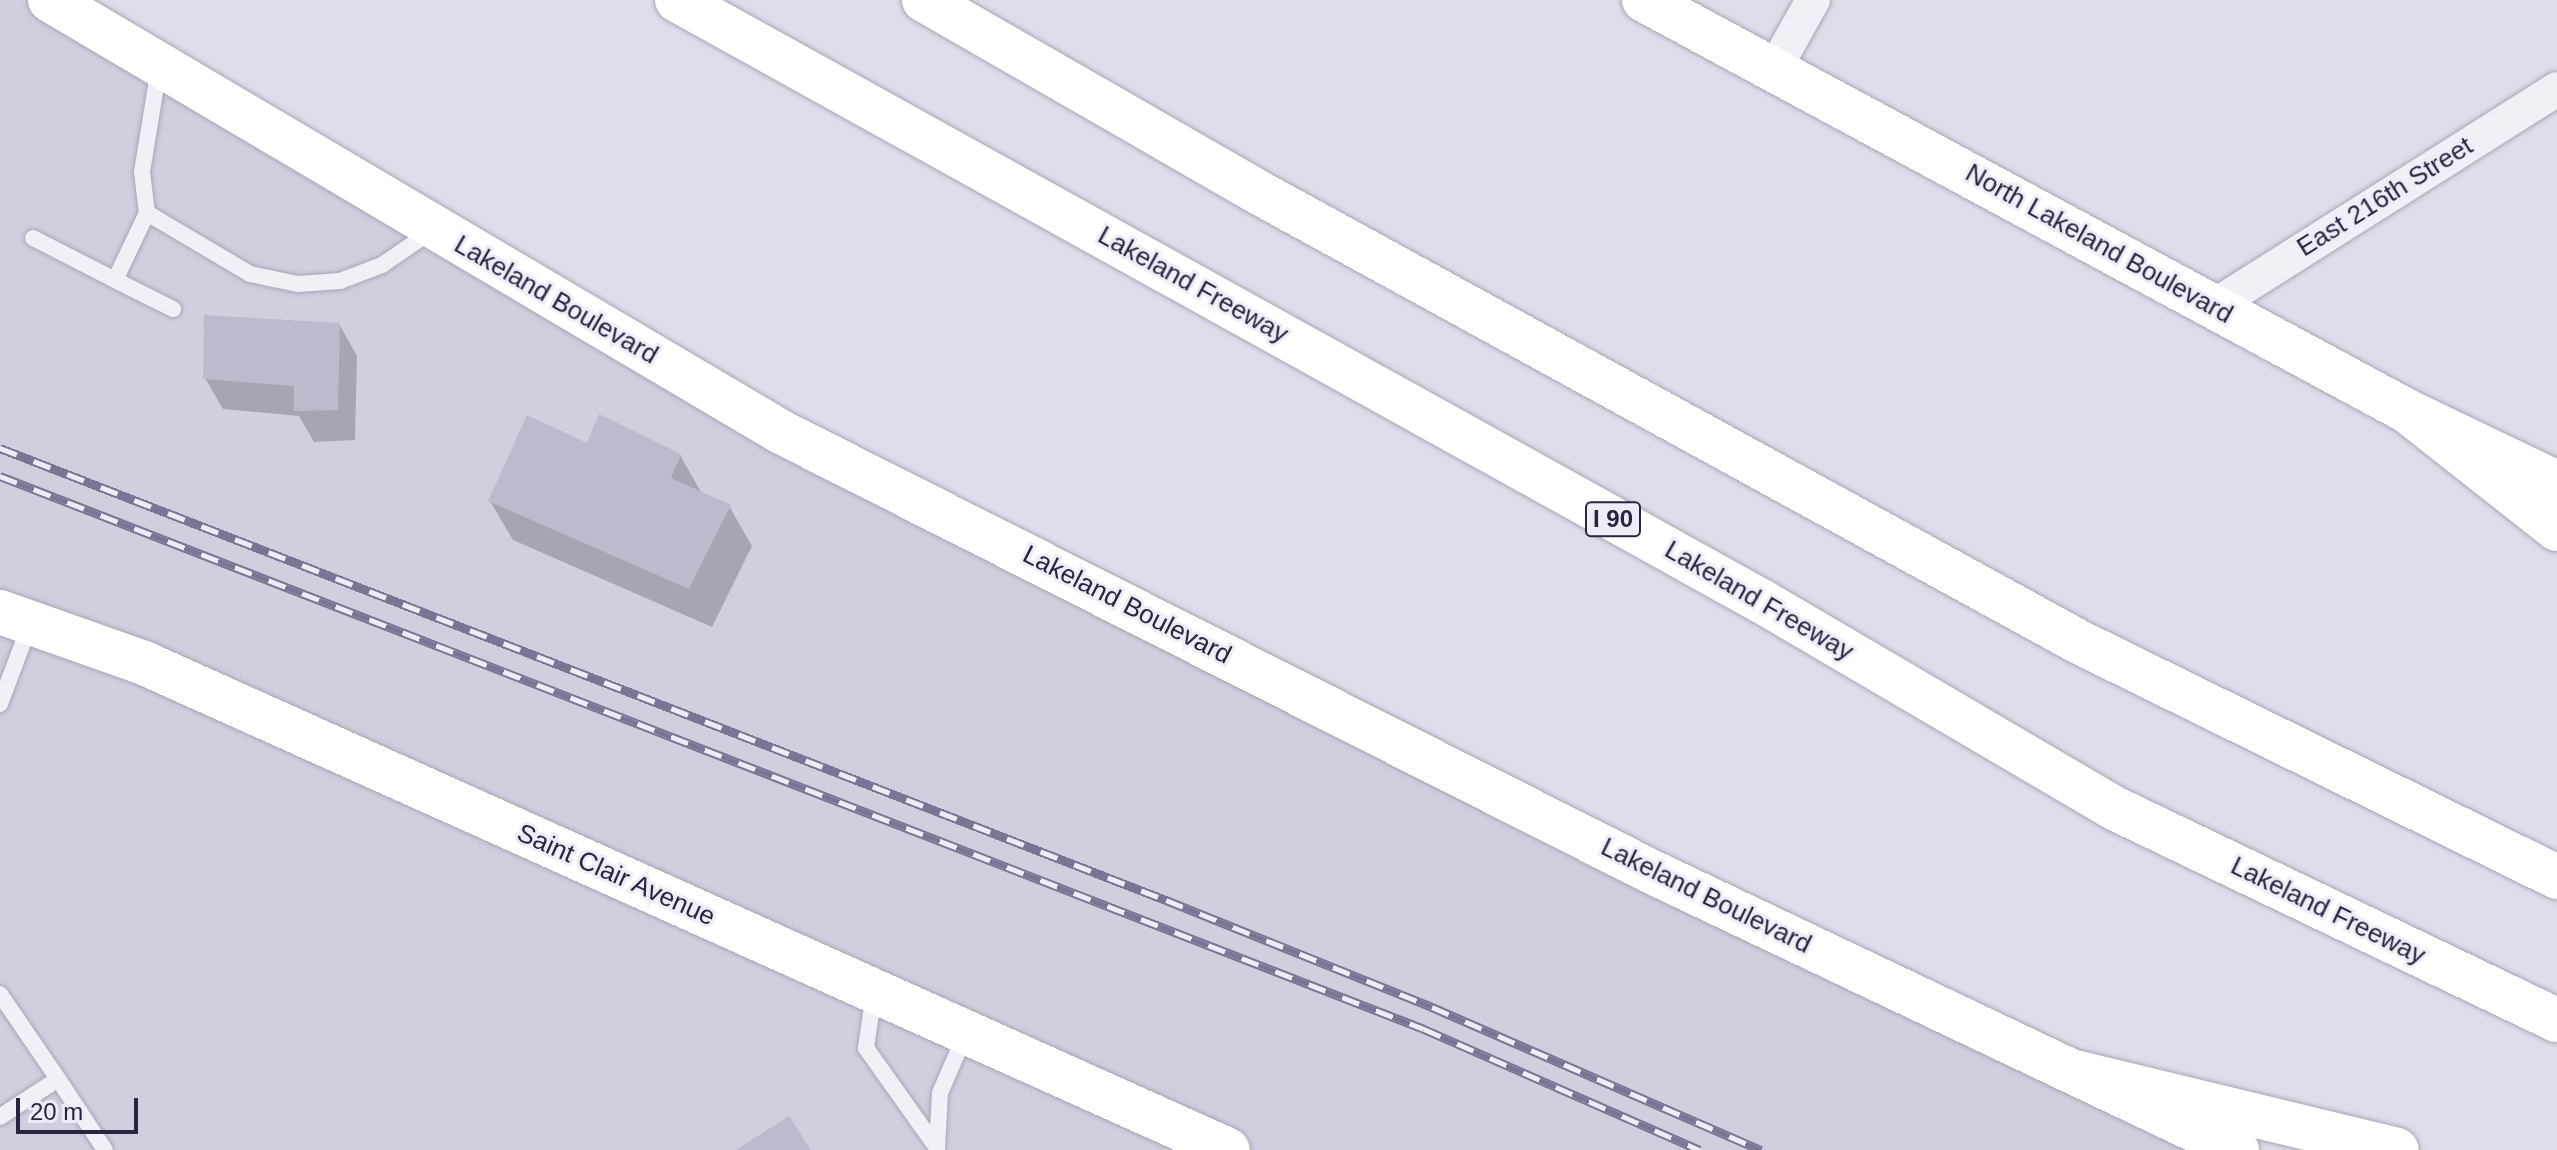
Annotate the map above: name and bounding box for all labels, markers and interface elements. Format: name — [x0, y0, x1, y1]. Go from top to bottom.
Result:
street label: East 216th Street — [2292, 131, 2478, 263]
street label: North Lakeland Boulevard — [1960, 157, 2238, 331]
street label: Lakeland Freeway — [1093, 220, 1293, 350]
street label: Lakeland Boulevard — [449, 229, 663, 371]
road number: I 90 — [1583, 499, 1643, 539]
street label: Lakeland Freeway — [1659, 534, 1859, 668]
street label: Lakeland Boulevard — [1018, 539, 1236, 671]
street label: Saint Clair Avenue — [512, 817, 720, 933]
street label: Lakeland Boulevard — [1596, 832, 1816, 960]
street label: Lakeland Freeway — [2226, 850, 2430, 972]
scale bar — [20, 1082, 142, 1132]
text: 20 m — [30, 1098, 83, 1125]

